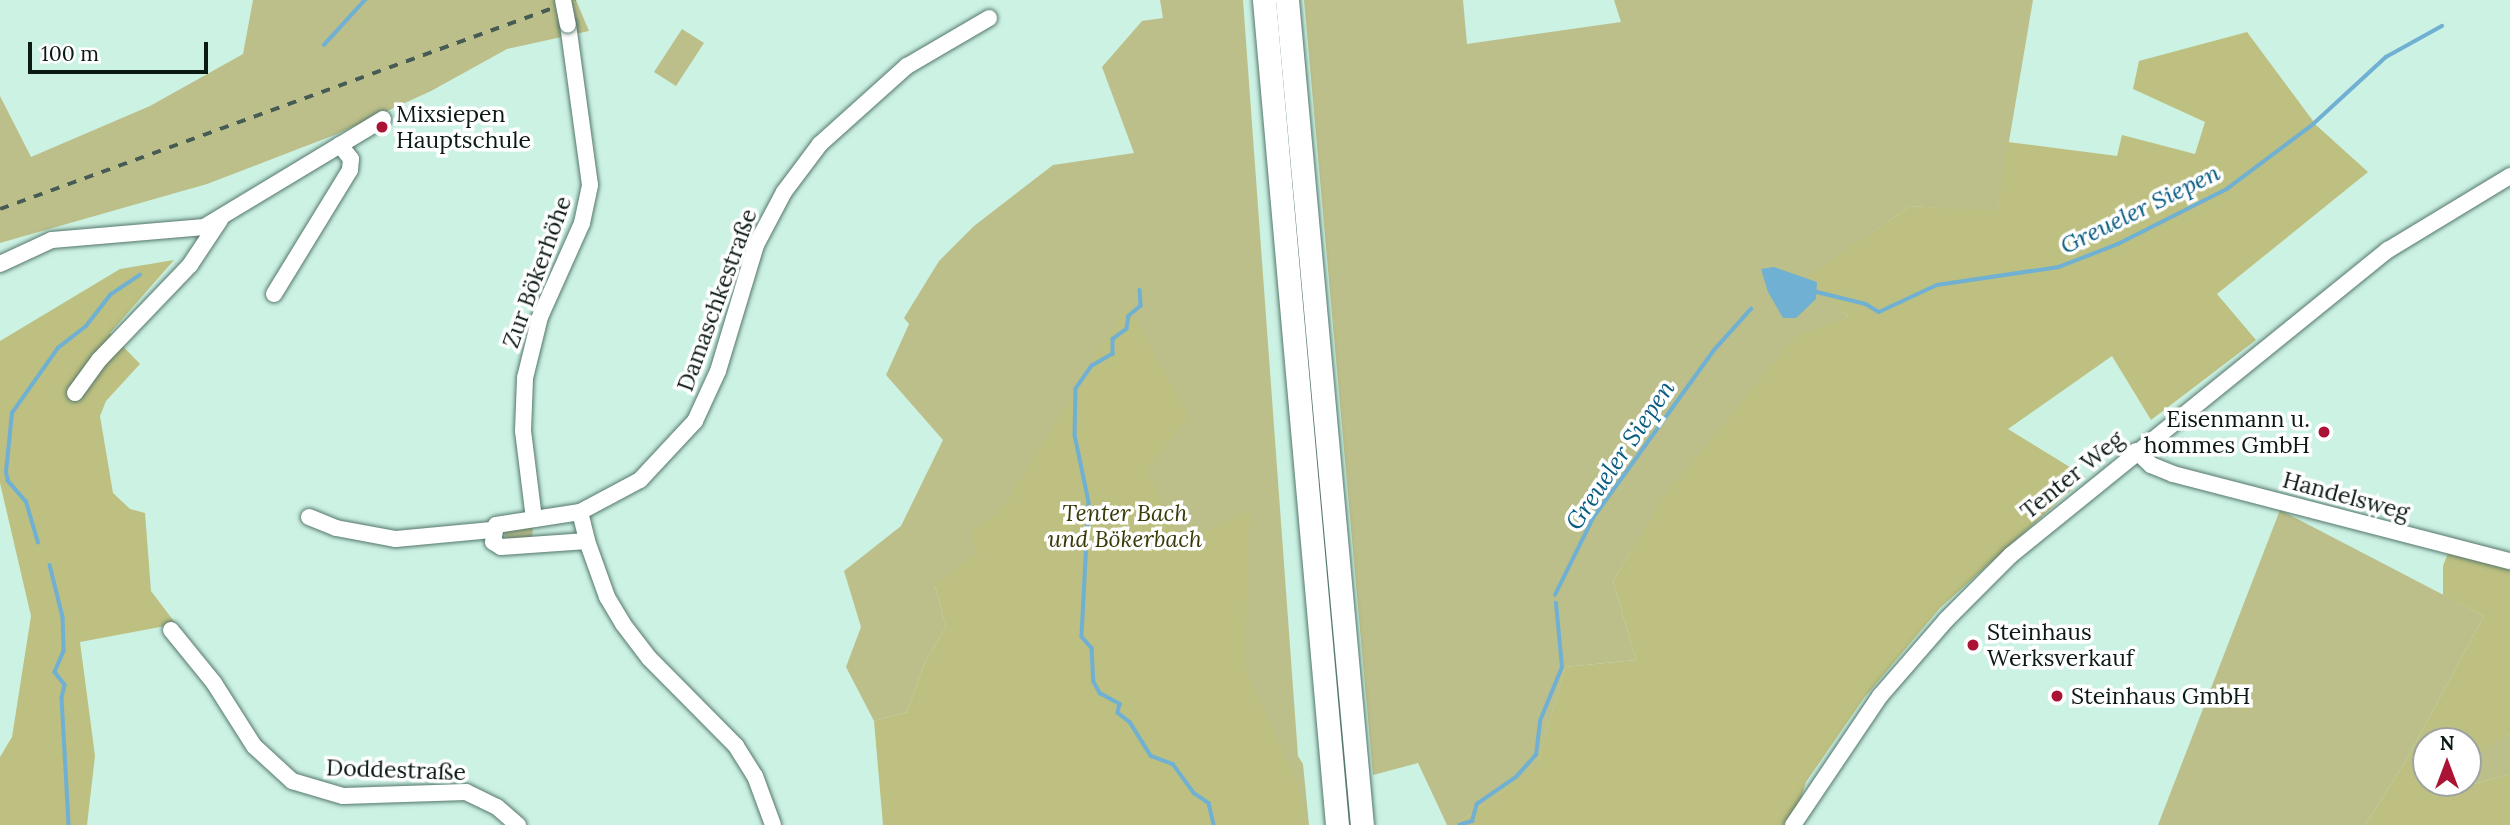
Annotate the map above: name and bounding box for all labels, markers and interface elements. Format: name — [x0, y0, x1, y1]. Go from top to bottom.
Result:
scale bar — [32, 28, 212, 72]
text: 100 m — [41, 40, 99, 67]
place label: Mixsiepen Hauptschule — [396, 100, 531, 154]
marker: Mixsiepen Hauptschule — [374, 119, 390, 135]
water label: Greueler Siepen — [2055, 158, 2225, 260]
street label: Zur Bökerhöhe — [497, 192, 577, 352]
street label: Damaschkestraße — [671, 205, 763, 395]
water label: Greueler Siepen — [1559, 375, 1681, 535]
place label: Eisenmann u. hommes GmbH — [2144, 405, 2310, 459]
marker: Eisenmann u. hommes GmbH — [2316, 424, 2332, 440]
street label: Tenter Weg — [2015, 425, 2129, 525]
street label: Handelsweg — [2280, 466, 2412, 526]
park label: Tenter Bach und Bökerbach — [1048, 499, 1202, 553]
place label: Steinhaus Werksverkauf — [1987, 618, 2134, 672]
marker: Steinhaus Werksverkauf — [1965, 637, 1981, 653]
place label: Steinhaus GmbH — [2071, 682, 2251, 710]
marker: Steinhaus GmbH — [2049, 688, 2065, 704]
north arrow — [2412, 727, 2482, 797]
text: N — [2440, 731, 2454, 755]
street label: Doddestraße — [326, 754, 466, 786]

